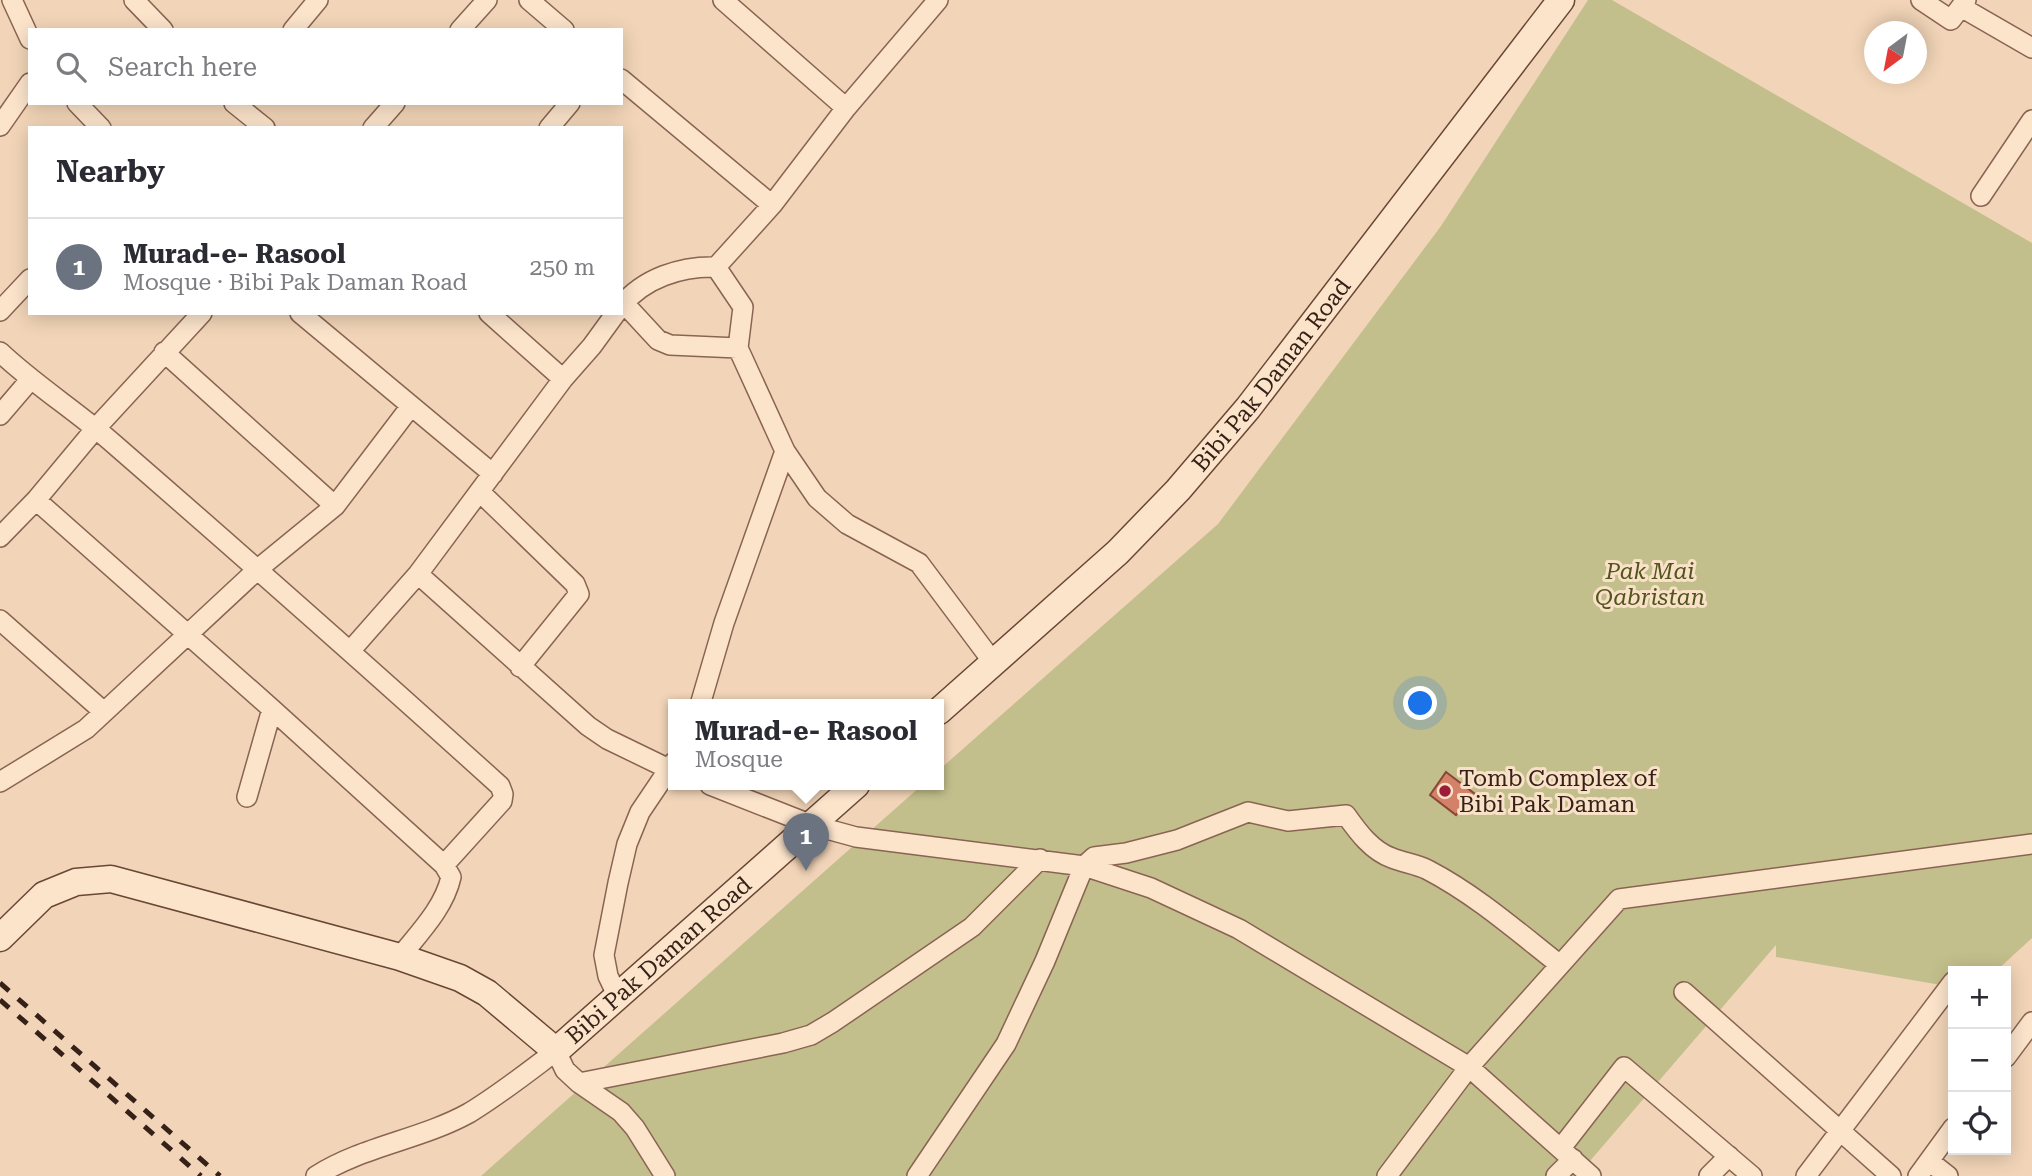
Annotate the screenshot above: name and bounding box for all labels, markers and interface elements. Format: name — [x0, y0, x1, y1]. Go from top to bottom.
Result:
north arrow — [1864, 21, 1927, 84]
search box — [28, 28, 623, 105]
icon: search — [52, 48, 90, 86]
text: Search here — [108, 52, 257, 82]
text: Nearby — [56, 154, 165, 189]
text: Murad-e- Rasool — [123, 239, 345, 269]
text: 1 — [73, 254, 85, 281]
text: 250 m — [530, 254, 595, 281]
text: Mosque · Bibi Pak Daman Road — [123, 269, 467, 296]
street label: Bibi Pak Daman Road — [1187, 273, 1356, 477]
park label: Pak Mai Qabristan — [1595, 558, 1705, 611]
your location — [1403, 686, 1437, 720]
popup — [668, 699, 944, 790]
text: Murad-e- Rasool — [695, 716, 917, 746]
text: Mosque — [695, 746, 783, 773]
place label: Tomb Complex of Bibi Pak Daman — [1459, 765, 1657, 818]
marker: Tomb Complex of Bibi Pak Daman — [1437, 783, 1453, 799]
pin: 1 — [783, 813, 829, 871]
street label: Bibi Pak Daman Road — [560, 871, 757, 1049]
map controls — [1948, 966, 2011, 1155]
button: + — [1948, 966, 2011, 1029]
button: − — [1948, 1029, 2011, 1092]
button: locate — [1948, 1092, 2011, 1155]

